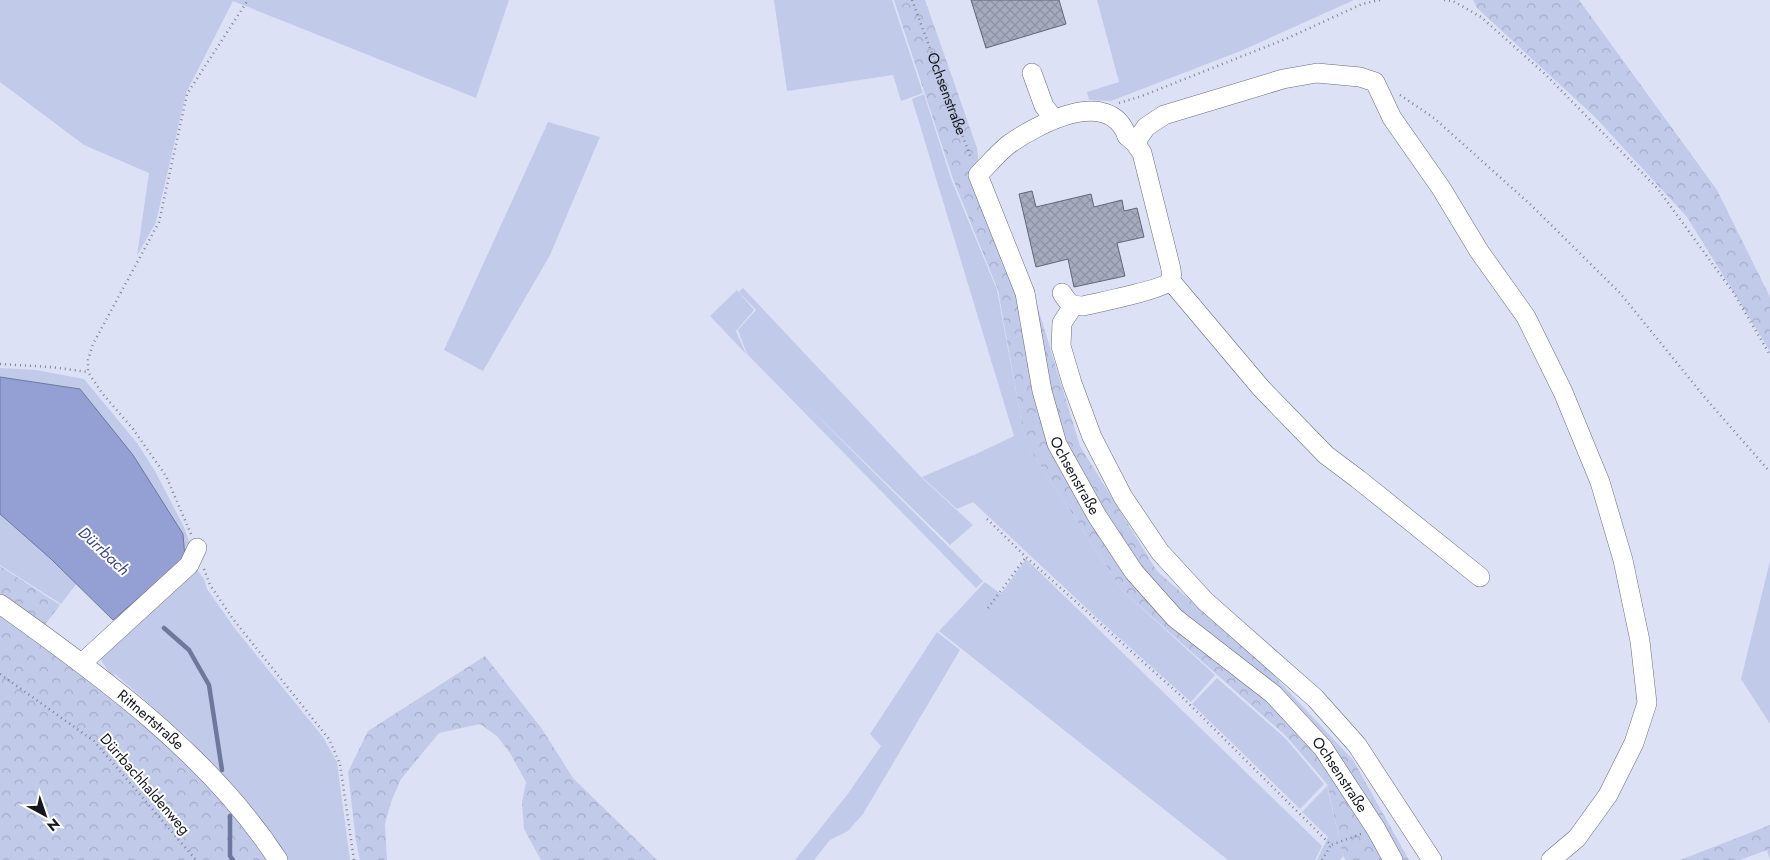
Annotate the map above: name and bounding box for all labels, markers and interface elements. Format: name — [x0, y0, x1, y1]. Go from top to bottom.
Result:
street label: Ochsenstraße — [921, 49, 973, 138]
street label: Ochsenstraße — [1044, 434, 1105, 519]
water label: Dürrbach — [73, 521, 135, 581]
street label: Rittnertstraße — [112, 684, 189, 755]
street label: Dürrbachhaldenweg — [95, 728, 195, 840]
street label: Ochsenstraße — [1307, 732, 1373, 817]
north arrow — [20, 790, 70, 840]
text: N — [43, 814, 64, 836]

